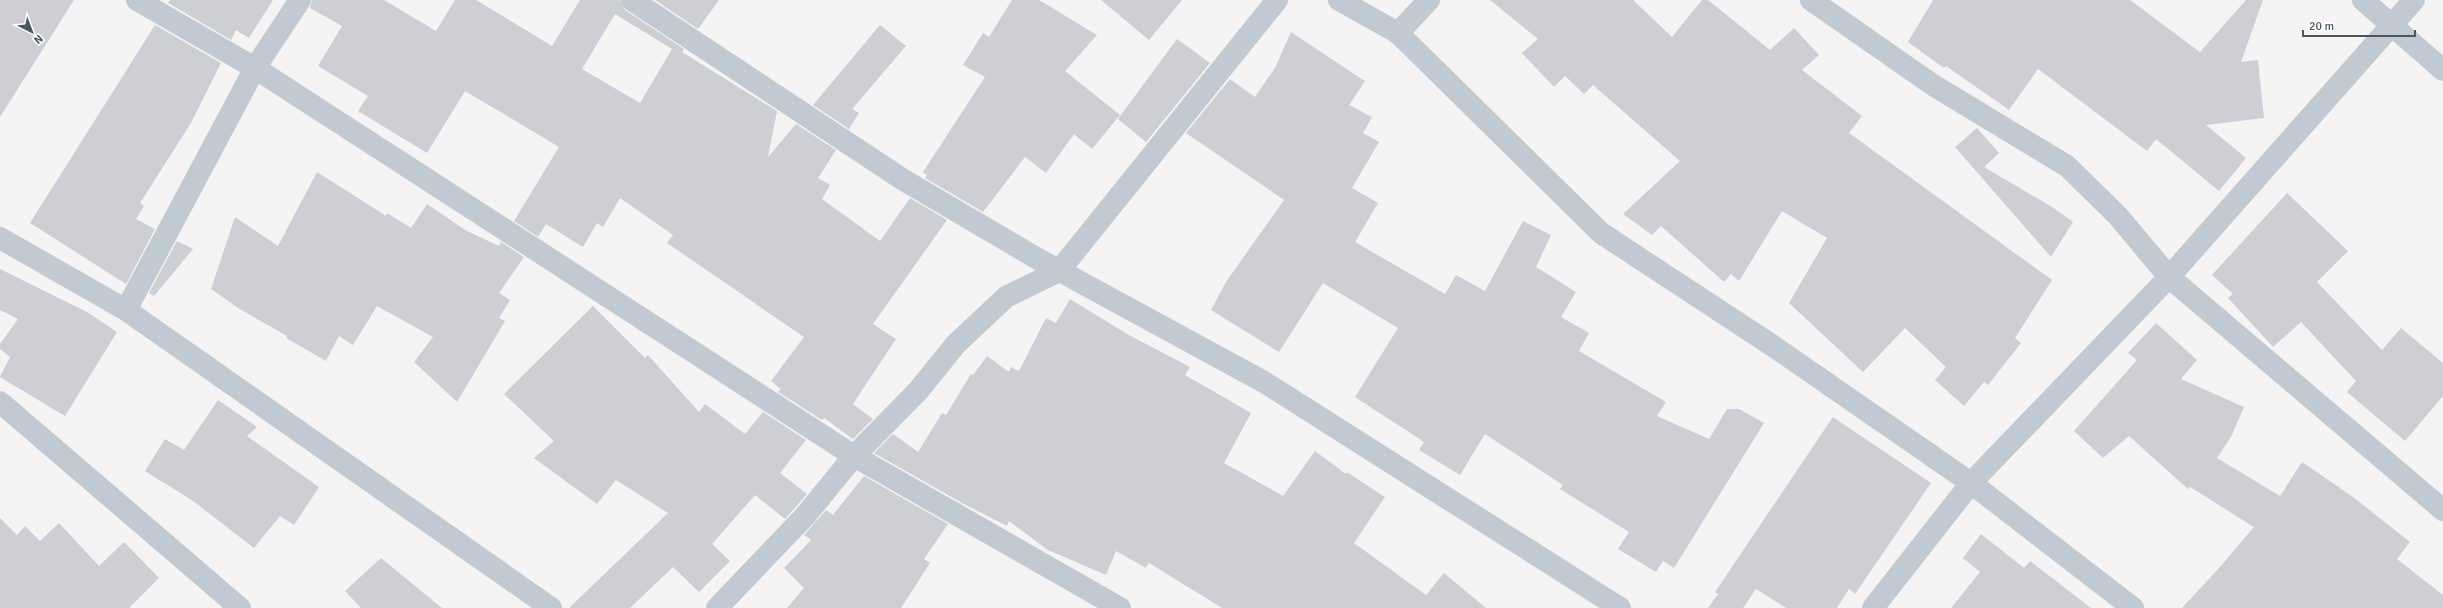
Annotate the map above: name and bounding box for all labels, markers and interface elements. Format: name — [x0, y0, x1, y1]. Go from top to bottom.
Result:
north arrow — [12, 12, 52, 52]
scale bar — [2303, 12, 2415, 38]
text: 20 m — [2309, 19, 2334, 34]
text: N — [31, 32, 46, 46]

